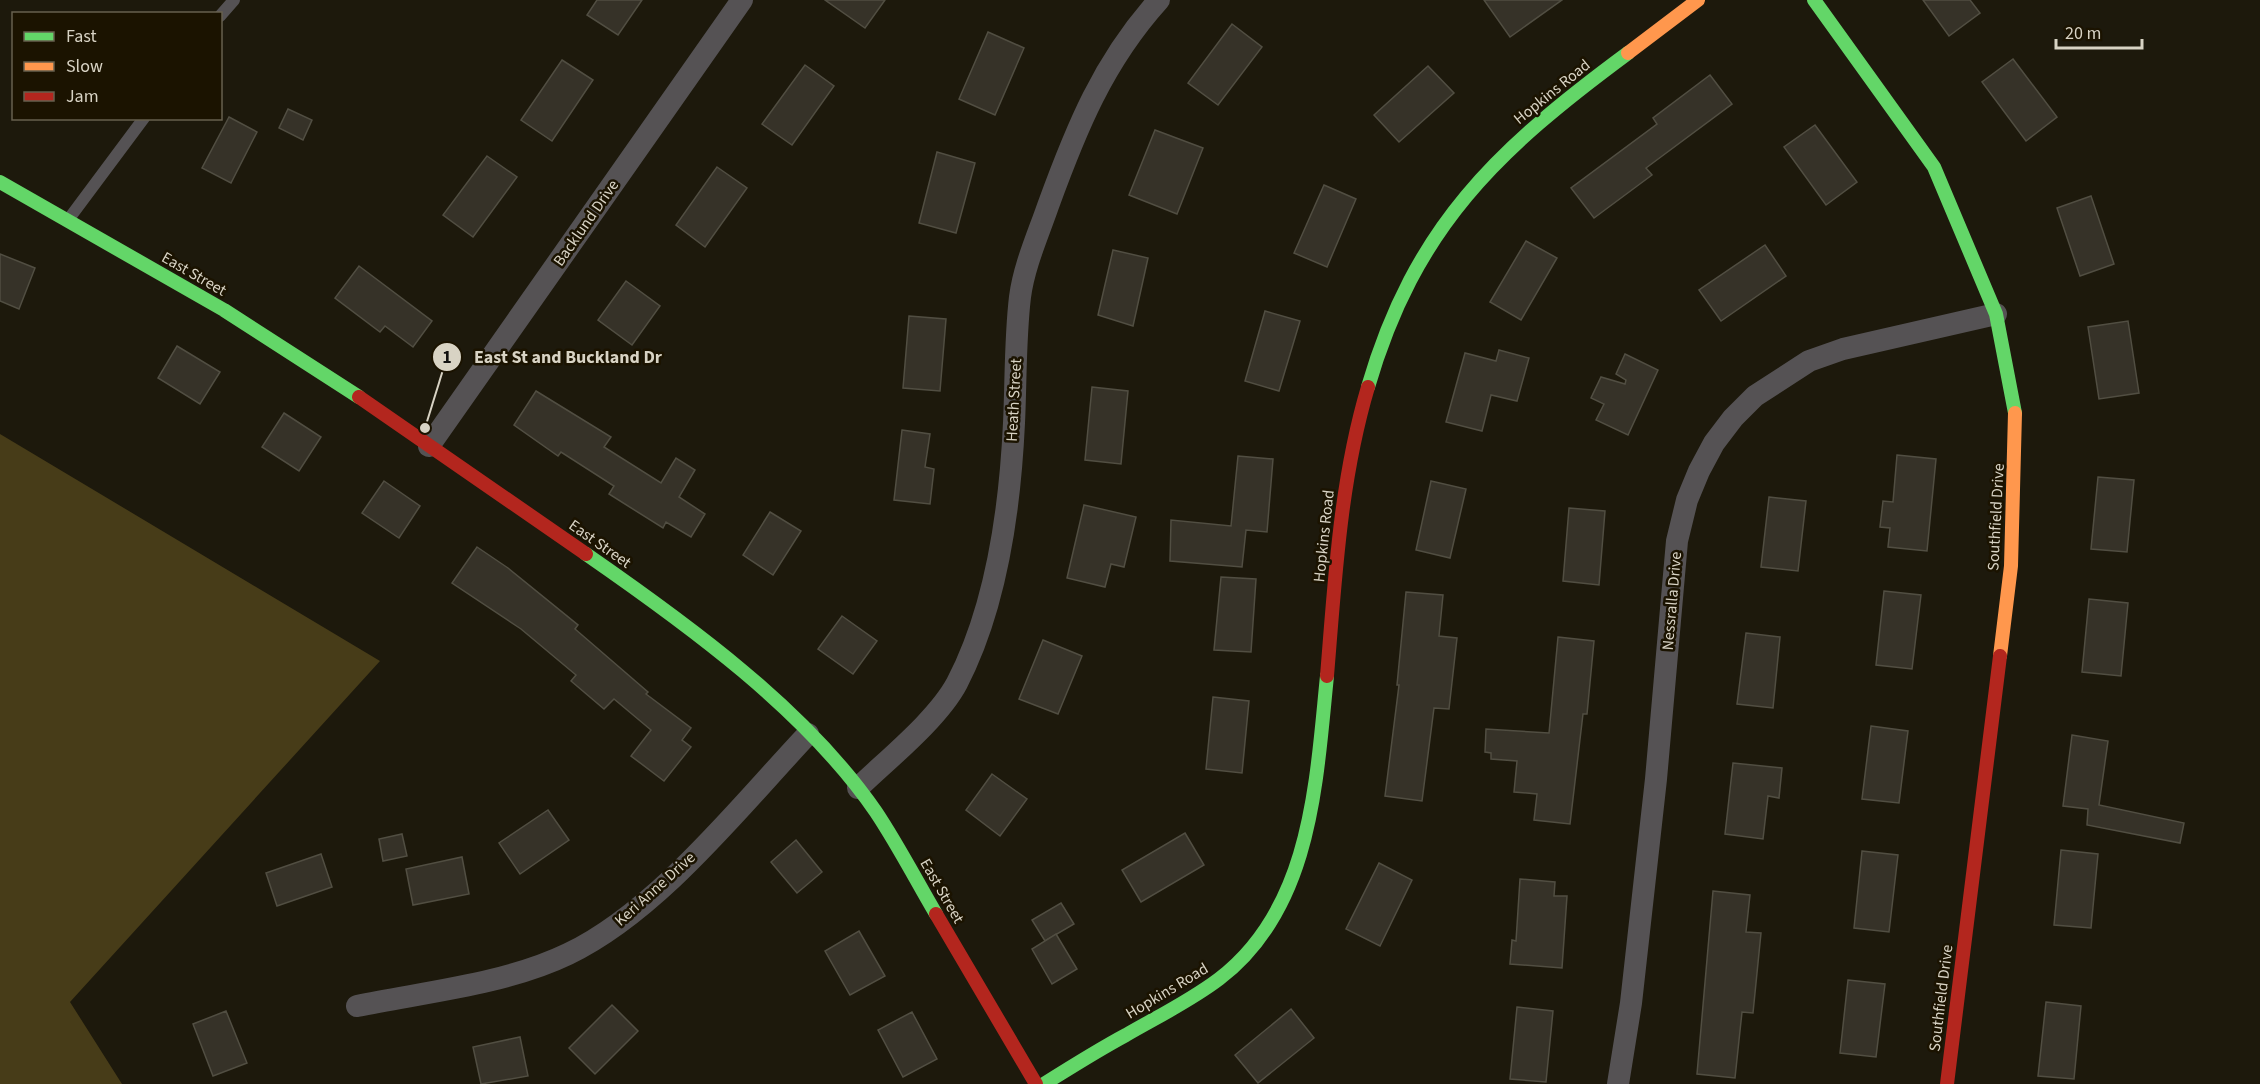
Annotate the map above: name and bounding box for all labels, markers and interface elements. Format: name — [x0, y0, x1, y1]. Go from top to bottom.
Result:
legend — [12, 12, 222, 120]
scale bar — [2056, 12, 2142, 50]
text: 20 m — [2065, 21, 2101, 46]
text: Fast — [66, 24, 97, 49]
text: Slow — [66, 54, 103, 79]
street label: Hopkins Road — [1509, 54, 1595, 130]
text: Jam — [66, 84, 99, 109]
street label: Backlund Drive — [548, 175, 624, 271]
street label: East Street — [158, 247, 231, 302]
callout: East St and Buckland Dr — [432, 339, 674, 375]
text: 1 — [442, 345, 452, 370]
text: East St and Buckland Dr — [474, 345, 663, 370]
street label: Heath Street — [1001, 357, 1027, 442]
street label: Southfield Drive — [1982, 463, 2010, 571]
street label: Hopkins Road — [1308, 489, 1340, 583]
street label: East Street — [564, 514, 636, 574]
street label: Nessralla Drive — [1657, 551, 1687, 651]
street label: Keri Anne Drive — [610, 847, 700, 931]
street label: East Street — [915, 855, 970, 928]
street label: Southfield Drive — [1924, 943, 1958, 1053]
street label: Hopkins Road — [1122, 958, 1212, 1024]

